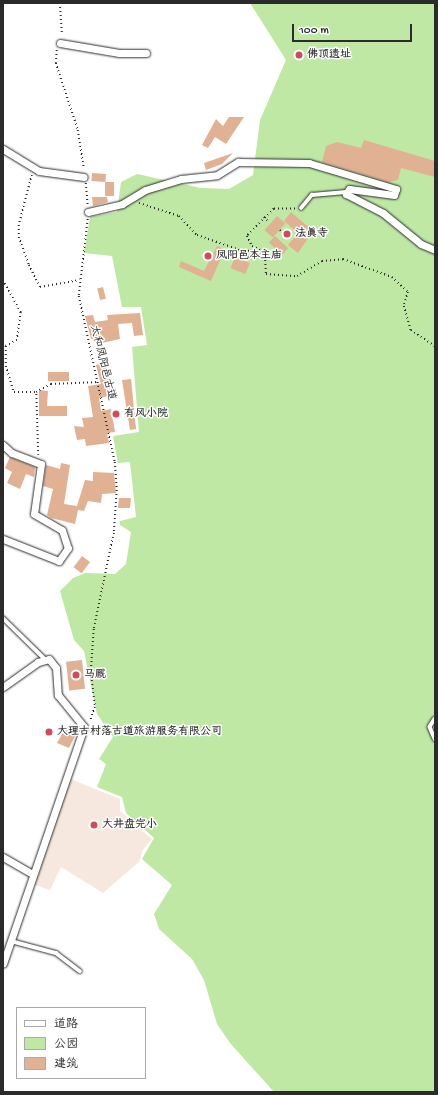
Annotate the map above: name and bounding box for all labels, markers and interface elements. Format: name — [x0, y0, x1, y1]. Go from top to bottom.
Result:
scale bar — [294, 16, 414, 42]
text: 100 m — [299, 24, 329, 38]
place label: 佛顶遗址 — [307, 48, 351, 62]
marker: 佛顶遗址 — [294, 50, 304, 60]
place label: 法真寺 — [295, 227, 328, 241]
marker: 法真寺 — [282, 229, 292, 239]
place label: 凤阳邑本主庙 — [216, 249, 282, 263]
marker: 凤阳邑本主庙 — [203, 251, 213, 261]
street label: 太和凤阳邑古道 — [86, 324, 118, 402]
place label: 有风小院 — [124, 407, 168, 421]
marker: 有风小院 — [111, 409, 121, 419]
place label: 马厩 — [84, 668, 106, 682]
marker: 马厩 — [71, 670, 81, 680]
place label: 大理古村落古道旅游服务有限公司 — [57, 725, 222, 739]
marker: 大理古村落古道旅游服务有限公司 — [44, 727, 54, 737]
place label: 大井盘完小 — [102, 818, 157, 832]
marker: 大井盘完小 — [89, 820, 99, 830]
legend — [16, 1007, 146, 1079]
text: 道路 — [54, 1018, 78, 1032]
text: 公园 — [54, 1038, 78, 1052]
text: 建筑 — [54, 1058, 78, 1072]

